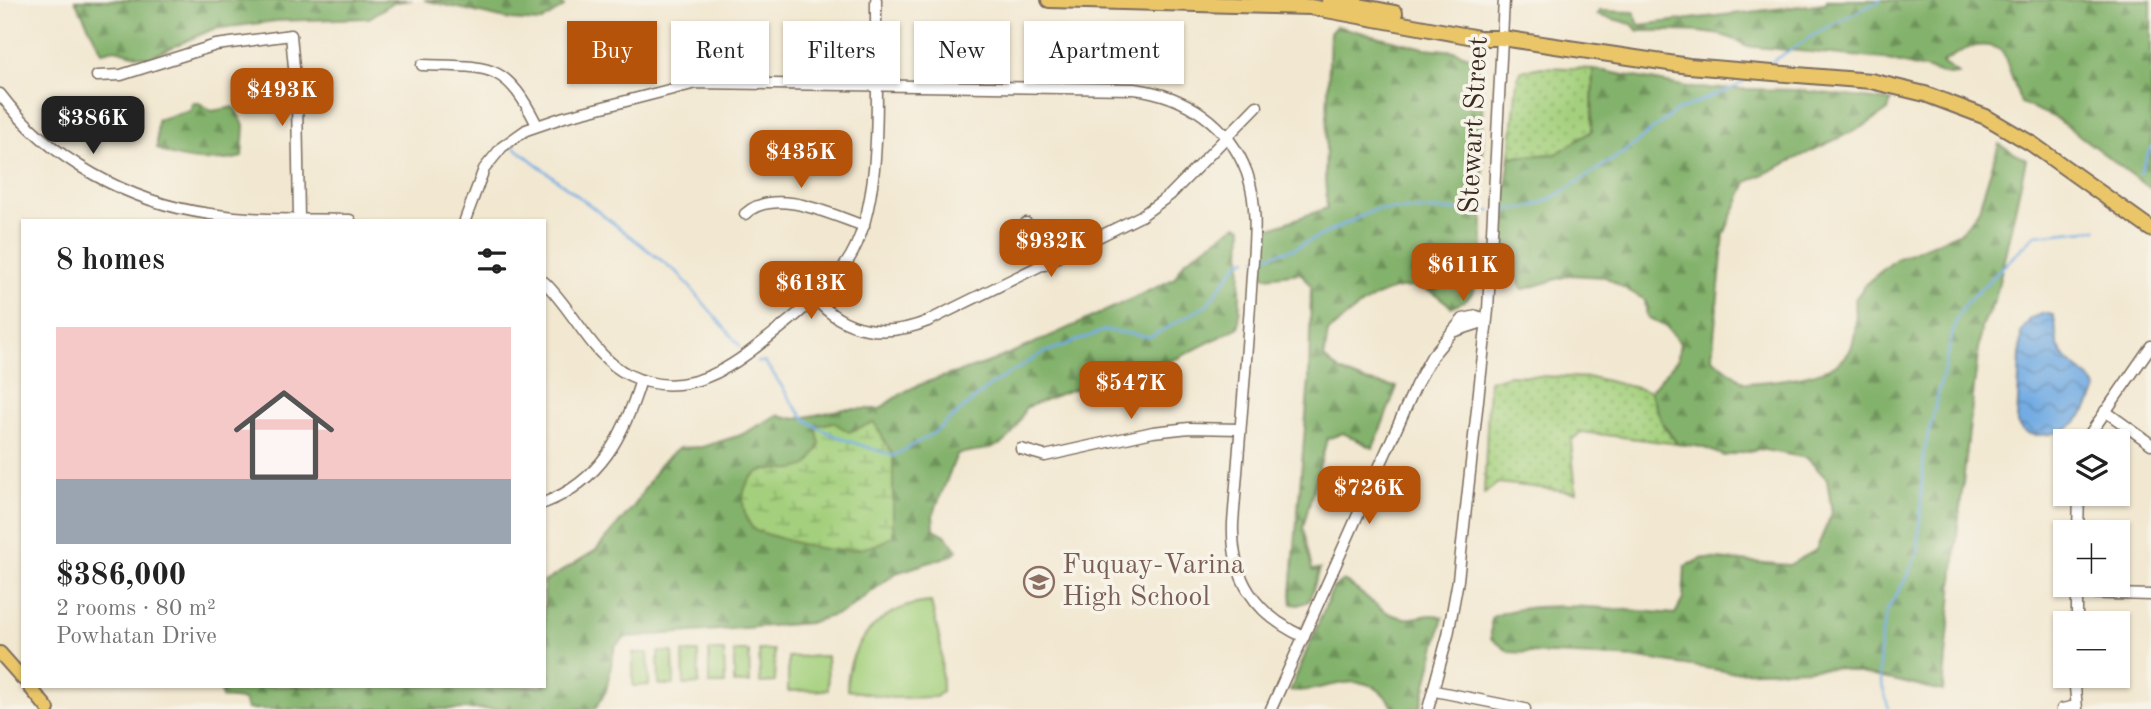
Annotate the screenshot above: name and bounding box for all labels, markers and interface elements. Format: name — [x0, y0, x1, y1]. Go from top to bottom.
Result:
chip: Buy — [567, 21, 657, 84]
chip: Rent — [671, 21, 769, 84]
chip: Filters — [783, 21, 900, 84]
chip: New — [914, 21, 1010, 84]
chip: Apartment — [1024, 21, 1184, 84]
street label: Stewart Street — [1456, 35, 1494, 215]
pin: $493K — [233, 68, 331, 128]
text: $493K — [246, 79, 318, 102]
pin: $386K — [44, 96, 142, 156]
text: $386K — [57, 107, 129, 130]
pin: $435K — [752, 130, 850, 190]
text: $435K — [765, 141, 837, 164]
pin: $932K — [1002, 219, 1100, 279]
text: $932K — [1015, 230, 1087, 253]
icon: filters — [473, 242, 511, 280]
pin: $611K — [1414, 244, 1512, 303]
text: 8 homes — [56, 246, 165, 276]
text: $611K — [1427, 254, 1499, 277]
pin: $613K — [762, 262, 860, 321]
text: $613K — [775, 272, 847, 295]
pin: $547K — [1082, 362, 1180, 421]
icon: home — [221, 372, 347, 498]
text: $547K — [1095, 372, 1167, 395]
map controls — [2053, 429, 2130, 688]
button: layers — [2053, 429, 2130, 506]
pin: $726K — [1320, 466, 1418, 526]
text: $726K — [1333, 477, 1405, 500]
button: + — [2053, 520, 2130, 597]
place label: Fuquay-Varina High School — [1062, 552, 1245, 612]
text: $386,000 — [56, 561, 186, 591]
school or university icon: Fuquay-Varina High School — [1022, 565, 1056, 599]
text: 2 rooms · 80 m² — [56, 597, 216, 620]
button: − — [2053, 611, 2130, 688]
text: Powhatan Drive — [56, 625, 217, 648]

